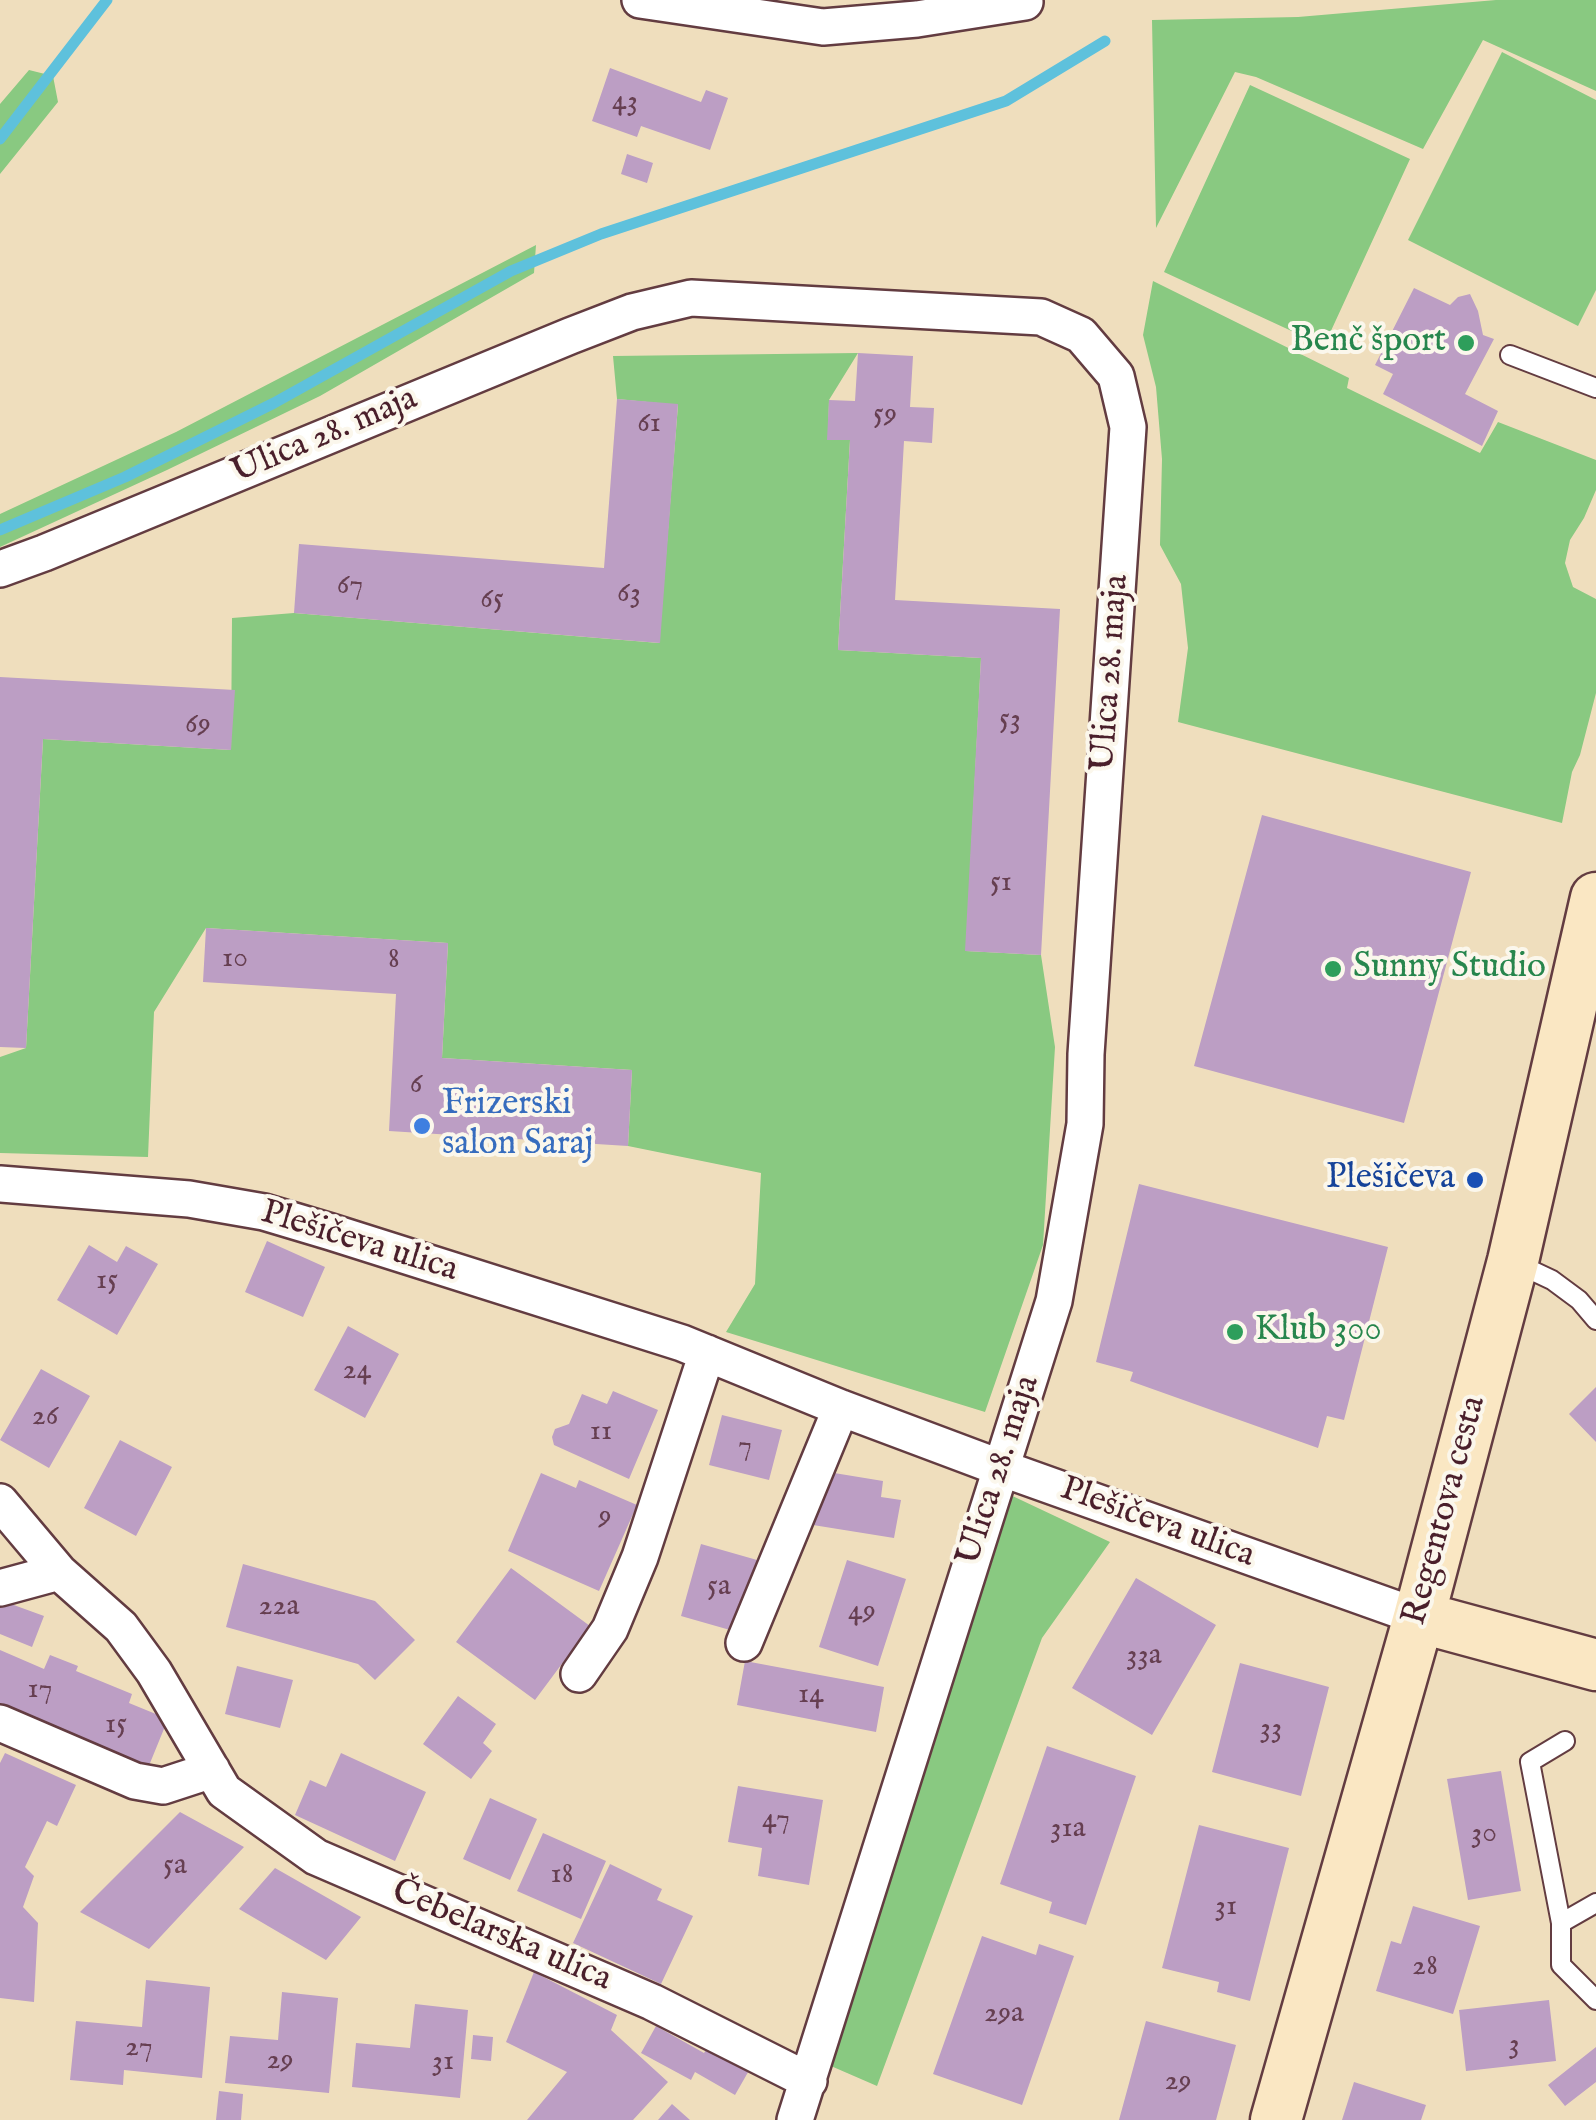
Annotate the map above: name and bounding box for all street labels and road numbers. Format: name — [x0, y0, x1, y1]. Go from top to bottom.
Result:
street label: Ulica 28. maja — [226, 379, 424, 495]
street label: Ulica 28. maja — [1084, 573, 1140, 773]
street label: Plešičeva ulica — [255, 1193, 463, 1293]
street label: Ulica 28. maja — [950, 1371, 1050, 1571]
street label: Regentova cesta — [1395, 1392, 1497, 1630]
street label: Plešičeva ulica — [1054, 1469, 1260, 1579]
street label: Čebelarska ulica — [385, 1872, 617, 2002]

